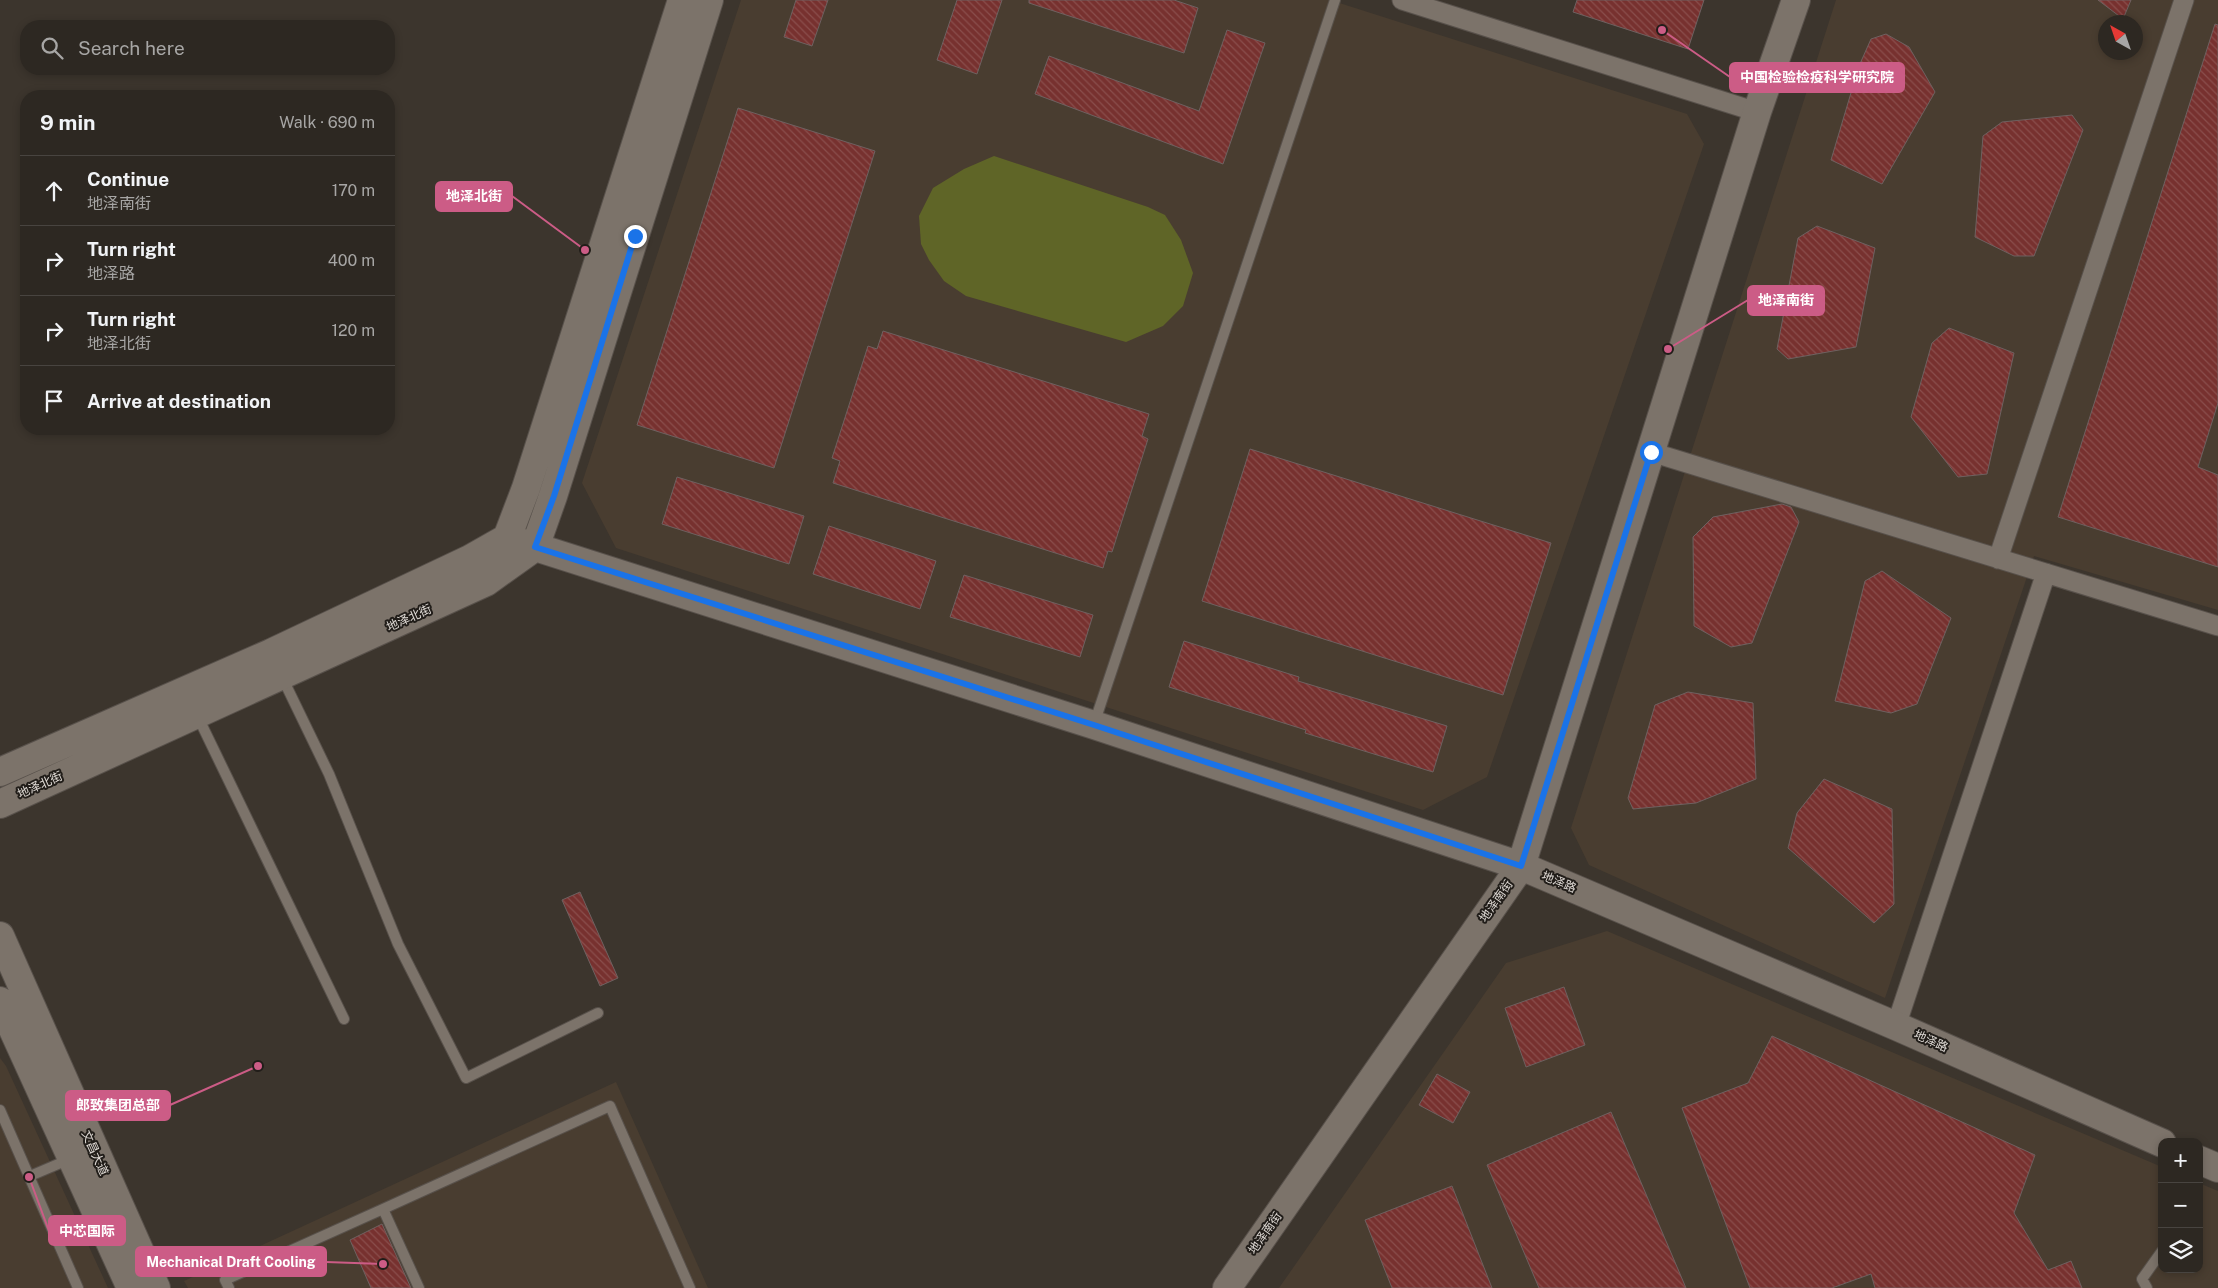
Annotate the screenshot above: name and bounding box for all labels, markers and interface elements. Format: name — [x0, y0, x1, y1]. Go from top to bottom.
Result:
north arrow — [2098, 15, 2143, 60]
search box — [20, 20, 395, 75]
icon: search — [38, 34, 66, 62]
text: Search here — [78, 37, 185, 59]
callout: 中国检验检疫科学研究院 — [1730, 63, 1904, 92]
text: 中国检验检疫科学研究院 — [1740, 69, 1894, 85]
text: 9 min — [40, 110, 96, 135]
text: Walk · 690 m — [279, 113, 375, 132]
text: Continue — [87, 168, 169, 190]
icon: ahead — [40, 177, 68, 205]
text: 170 m — [332, 181, 375, 200]
callout: 地泽北街 — [436, 182, 512, 211]
text: 地泽北街 — [446, 188, 502, 204]
text: 地泽南街 — [87, 194, 151, 213]
route end — [624, 225, 647, 248]
text: Turn right — [87, 238, 176, 260]
icon: right — [40, 247, 68, 275]
text: 400 m — [328, 251, 375, 270]
text: 地泽路 — [87, 264, 135, 283]
callout: 地泽南街 — [1748, 286, 1824, 315]
text: 地泽南街 — [1758, 292, 1814, 308]
text: Turn right — [87, 308, 176, 330]
icon: right — [40, 317, 68, 345]
text: 120 m — [331, 321, 375, 340]
text: 地泽北街 — [87, 334, 151, 353]
icon: arrive — [40, 387, 68, 415]
text: Arrive at destination — [87, 390, 271, 412]
route start — [1640, 441, 1663, 464]
street label: 地泽北街 — [384, 602, 434, 634]
street label: 地泽北街 — [15, 769, 65, 801]
street label: 地泽路 — [1540, 869, 1578, 895]
street label: 地泽南街 — [1476, 877, 1516, 925]
street label: 地泽路 — [1912, 1027, 1950, 1055]
callout: 郎致集团总部 — [66, 1091, 170, 1120]
text: 郎致集团总部 — [76, 1097, 160, 1113]
street label: 文昌大道 — [79, 1128, 111, 1178]
map controls — [2158, 1138, 2203, 1273]
button: + — [2158, 1138, 2203, 1183]
button: − — [2158, 1183, 2203, 1228]
street label: 地泽南街 — [1245, 1209, 1285, 1257]
callout: 中芯国际 — [49, 1216, 125, 1245]
text: 中芯国际 — [59, 1223, 115, 1239]
button: layers — [2158, 1228, 2203, 1273]
callout: Mechanical Draft Cooling — [136, 1247, 326, 1276]
text: Mechanical Draft Cooling — [146, 1254, 316, 1270]

